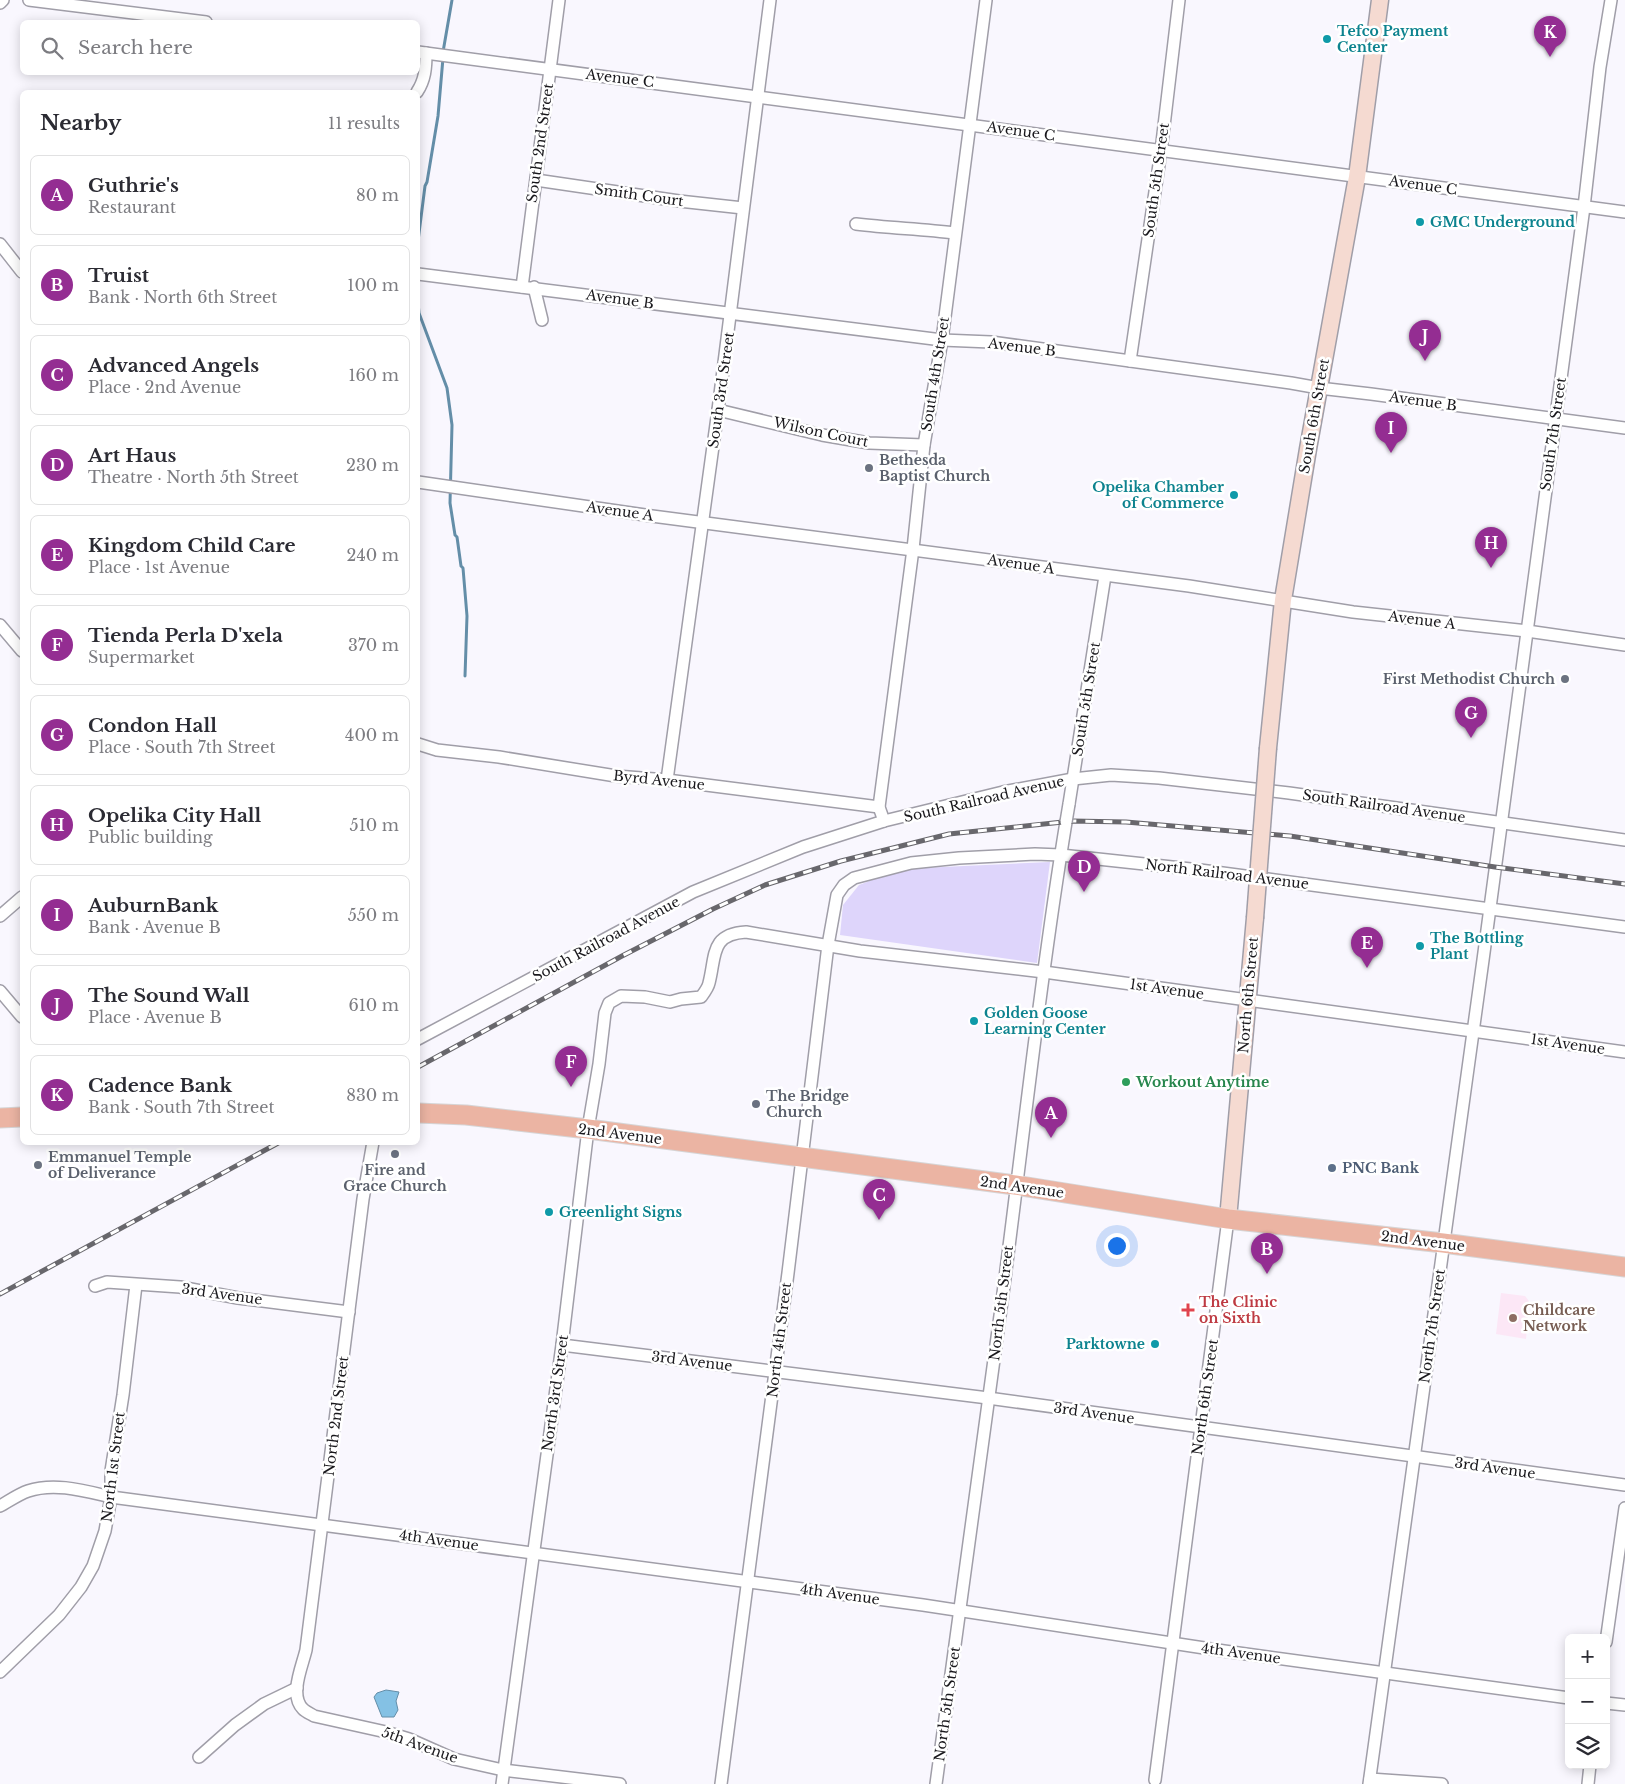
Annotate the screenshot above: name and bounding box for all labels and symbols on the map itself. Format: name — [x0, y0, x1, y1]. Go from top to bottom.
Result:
pin: K — [1534, 16, 1566, 57]
place label: Tefco Payment Center — [1337, 22, 1449, 56]
marker: Tefco Payment Center — [1321, 33, 1333, 45]
street label: Avenue C — [584, 65, 655, 91]
street label: South 2nd Street — [523, 81, 557, 204]
street label: Avenue C — [985, 117, 1056, 145]
street label: South 5th Street — [1139, 121, 1173, 238]
street label: Avenue C — [1387, 171, 1458, 199]
street label: Smith Court — [593, 180, 685, 210]
place label: GMC Underground — [1430, 213, 1575, 231]
marker: GMC Underground — [1414, 216, 1426, 228]
street label: Avenue B — [584, 285, 655, 313]
street label: South 4th Street — [917, 315, 953, 433]
pin: J — [1409, 320, 1441, 361]
street label: South 3rd Street — [704, 330, 738, 449]
street label: Avenue B — [986, 334, 1057, 360]
street label: South 6th Street — [1295, 356, 1333, 475]
street label: South 7th Street — [1536, 375, 1570, 492]
street label: Avenue B — [1387, 387, 1458, 415]
pin: I — [1375, 412, 1407, 453]
street label: Wilson Court — [771, 413, 871, 451]
place label: Bethesda Baptist Church — [879, 451, 990, 485]
marker: Bethesda Baptist Church — [863, 462, 875, 474]
place label: Opelika Chamber of Commerce — [1092, 478, 1224, 512]
marker: Opelika Chamber of Commerce — [1228, 489, 1240, 501]
street label: Avenue A — [584, 497, 655, 525]
pin: H — [1475, 527, 1507, 568]
street label: Avenue A — [985, 550, 1056, 578]
street label: Avenue A — [1386, 607, 1457, 633]
street label: South 5th Street — [1068, 640, 1104, 757]
place label: First Methodist Church — [1383, 670, 1555, 688]
marker: First Methodist Church — [1559, 673, 1571, 685]
pin: G — [1455, 697, 1487, 738]
street label: Byrd Avenue — [612, 766, 706, 794]
street label: South Railroad Avenue — [902, 772, 1066, 826]
street label: South Railroad Avenue — [1301, 786, 1467, 826]
pin: D — [1068, 851, 1100, 892]
street label: North Railroad Avenue — [1144, 855, 1310, 893]
street label: South Railroad Avenue — [529, 892, 683, 986]
pin: E — [1351, 927, 1383, 968]
place label: The Bottling Plant — [1430, 929, 1524, 963]
street label: North 6th Street — [1234, 935, 1262, 1054]
marker: The Bottling Plant — [1414, 940, 1426, 952]
street label: 1st Avenue — [1129, 975, 1205, 1003]
place label: Golden Goose Learning Center — [984, 1004, 1106, 1038]
marker: Golden Goose Learning Center — [968, 1015, 980, 1027]
street label: 1st Avenue — [1530, 1030, 1606, 1058]
pin: F — [555, 1046, 587, 1087]
place label: Workout Anytime — [1135, 1073, 1269, 1091]
marker: Workout Anytime — [1120, 1076, 1132, 1088]
place label: The Bridge Church — [766, 1087, 849, 1121]
pin: A — [1035, 1097, 1067, 1138]
marker: The Bridge Church — [750, 1098, 762, 1110]
street label: 2nd Avenue — [577, 1120, 663, 1148]
place label: Emmanuel Temple of Deliverance — [48, 1148, 191, 1182]
marker: Fire and Grace Church — [389, 1148, 401, 1160]
marker: Emmanuel Temple of Deliverance — [32, 1159, 44, 1171]
place label: PNC Bank — [1342, 1159, 1420, 1177]
place label: Fire and Grace Church — [343, 1161, 447, 1195]
marker: PNC Bank — [1326, 1162, 1338, 1174]
street label: 2nd Avenue — [979, 1172, 1065, 1202]
pin: C — [863, 1179, 895, 1220]
place label: Greenlight Signs — [559, 1203, 682, 1221]
marker: Greenlight Signs — [543, 1206, 555, 1218]
street label: 2nd Avenue — [1380, 1227, 1466, 1255]
your location — [1104, 1233, 1130, 1259]
pin: B — [1251, 1233, 1283, 1274]
street label: North 5th Street — [985, 1244, 1017, 1362]
street label: North 7th Street — [1415, 1267, 1449, 1384]
street label: 3rd Avenue — [180, 1279, 264, 1309]
street label: North 4th Street — [763, 1281, 795, 1399]
place label: The Clinic on Sixth — [1199, 1293, 1277, 1327]
place label: Childcare Network — [1523, 1301, 1595, 1335]
marker: The Clinic on Sixth — [1181, 1303, 1195, 1317]
marker: Childcare Network — [1507, 1312, 1519, 1324]
street label: North 3rd Street — [538, 1333, 572, 1453]
place label: Parktowne — [1066, 1335, 1145, 1353]
street label: North 6th Street — [1188, 1337, 1222, 1456]
marker: Parktowne — [1149, 1338, 1161, 1350]
street label: 3rd Avenue — [651, 1347, 733, 1375]
street label: North 2nd Street — [320, 1354, 352, 1477]
street label: 3rd Avenue — [1052, 1398, 1136, 1428]
street label: North 1st Street — [97, 1410, 129, 1523]
street label: 3rd Avenue — [1453, 1453, 1537, 1483]
street label: 4th Avenue — [398, 1526, 480, 1554]
street label: 4th Avenue — [799, 1580, 881, 1608]
street label: 4th Avenue — [1200, 1639, 1282, 1667]
street label: North 5th Street — [930, 1645, 964, 1763]
street label: 5th Avenue — [379, 1723, 461, 1767]

